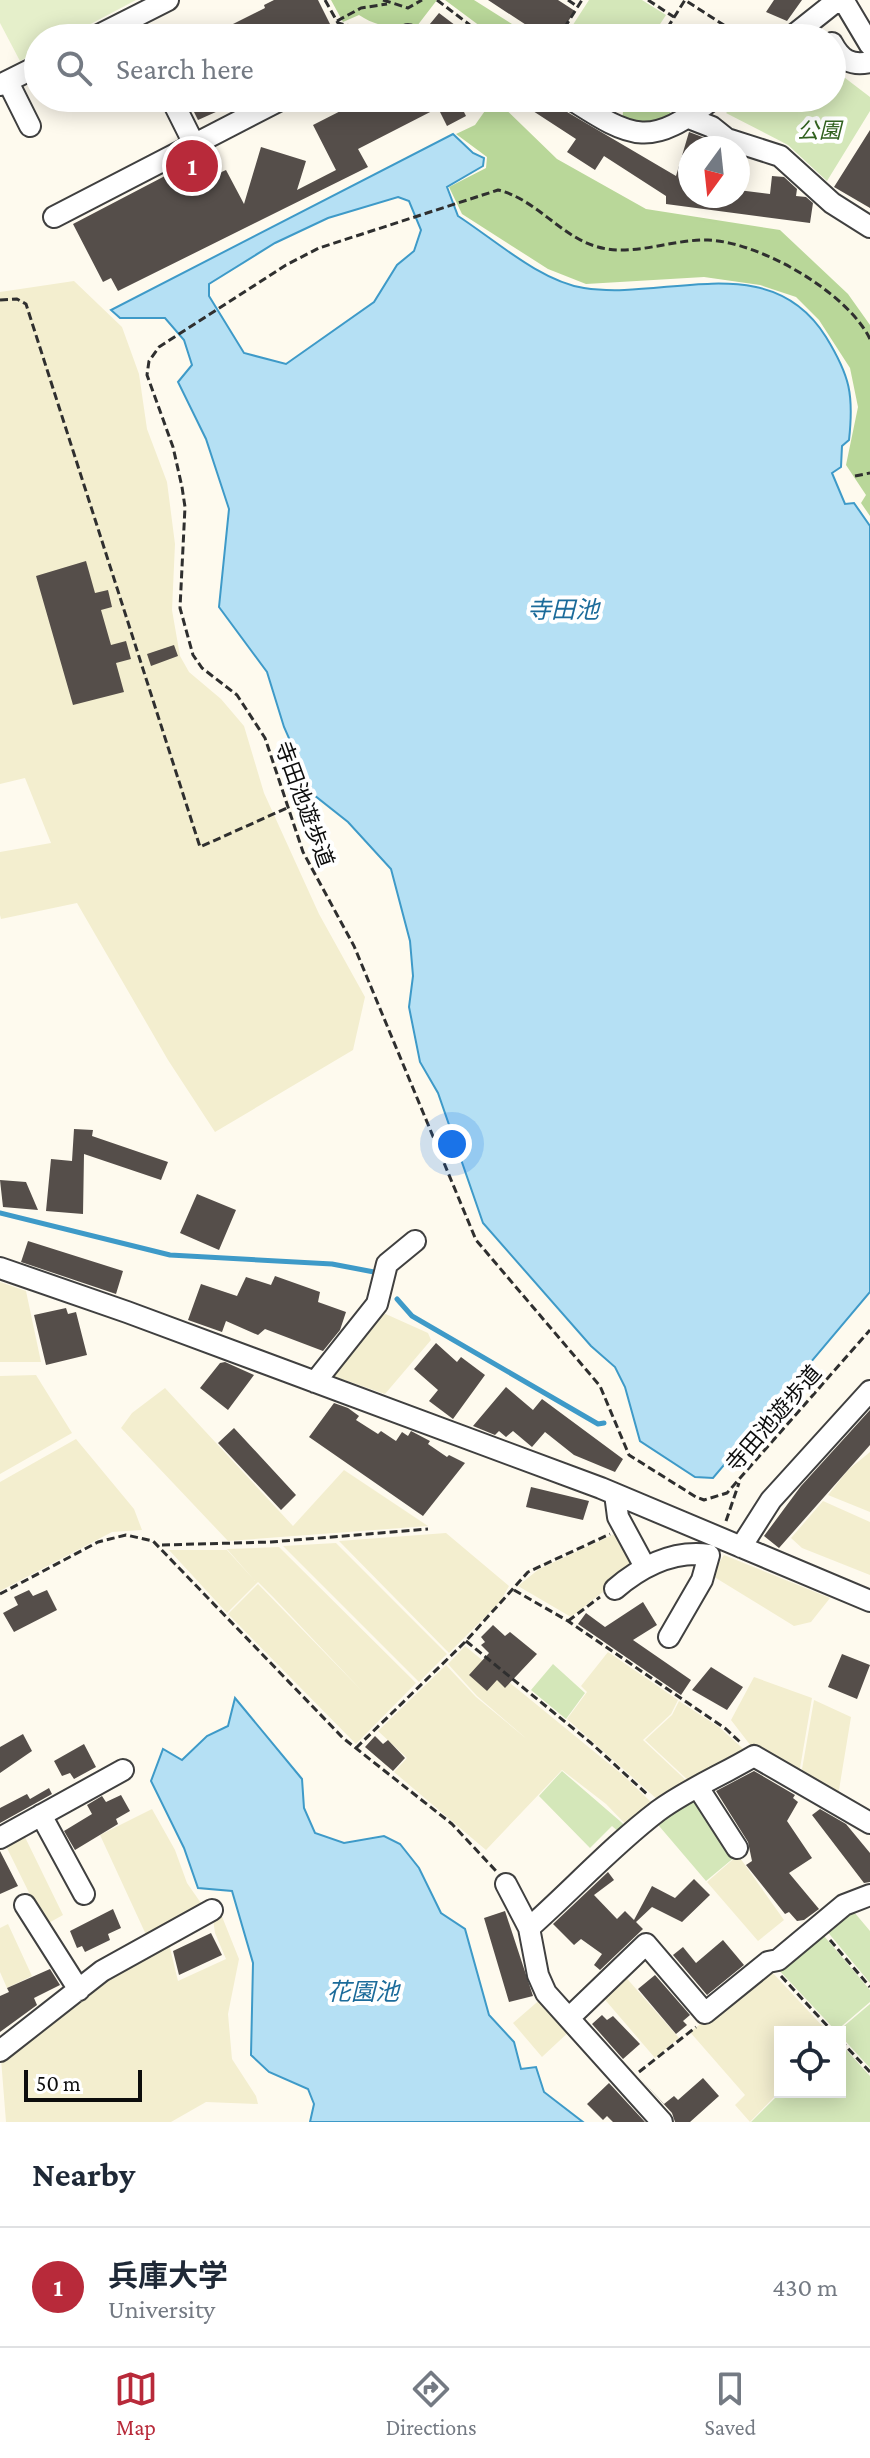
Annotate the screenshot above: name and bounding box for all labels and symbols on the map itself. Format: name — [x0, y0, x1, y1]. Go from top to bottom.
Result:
park label: 公園 — [797, 118, 844, 143]
pin: 1 — [166, 136, 218, 196]
north arrow — [678, 136, 750, 208]
water label: 寺田池 — [527, 596, 601, 623]
street label: 寺田池遊歩道 — [270, 738, 339, 870]
your location — [432, 1124, 472, 1164]
street label: 寺田池遊歩道 — [721, 1360, 826, 1476]
water label: 花園池 — [327, 1978, 401, 2005]
scale bar — [24, 2066, 142, 2102]

